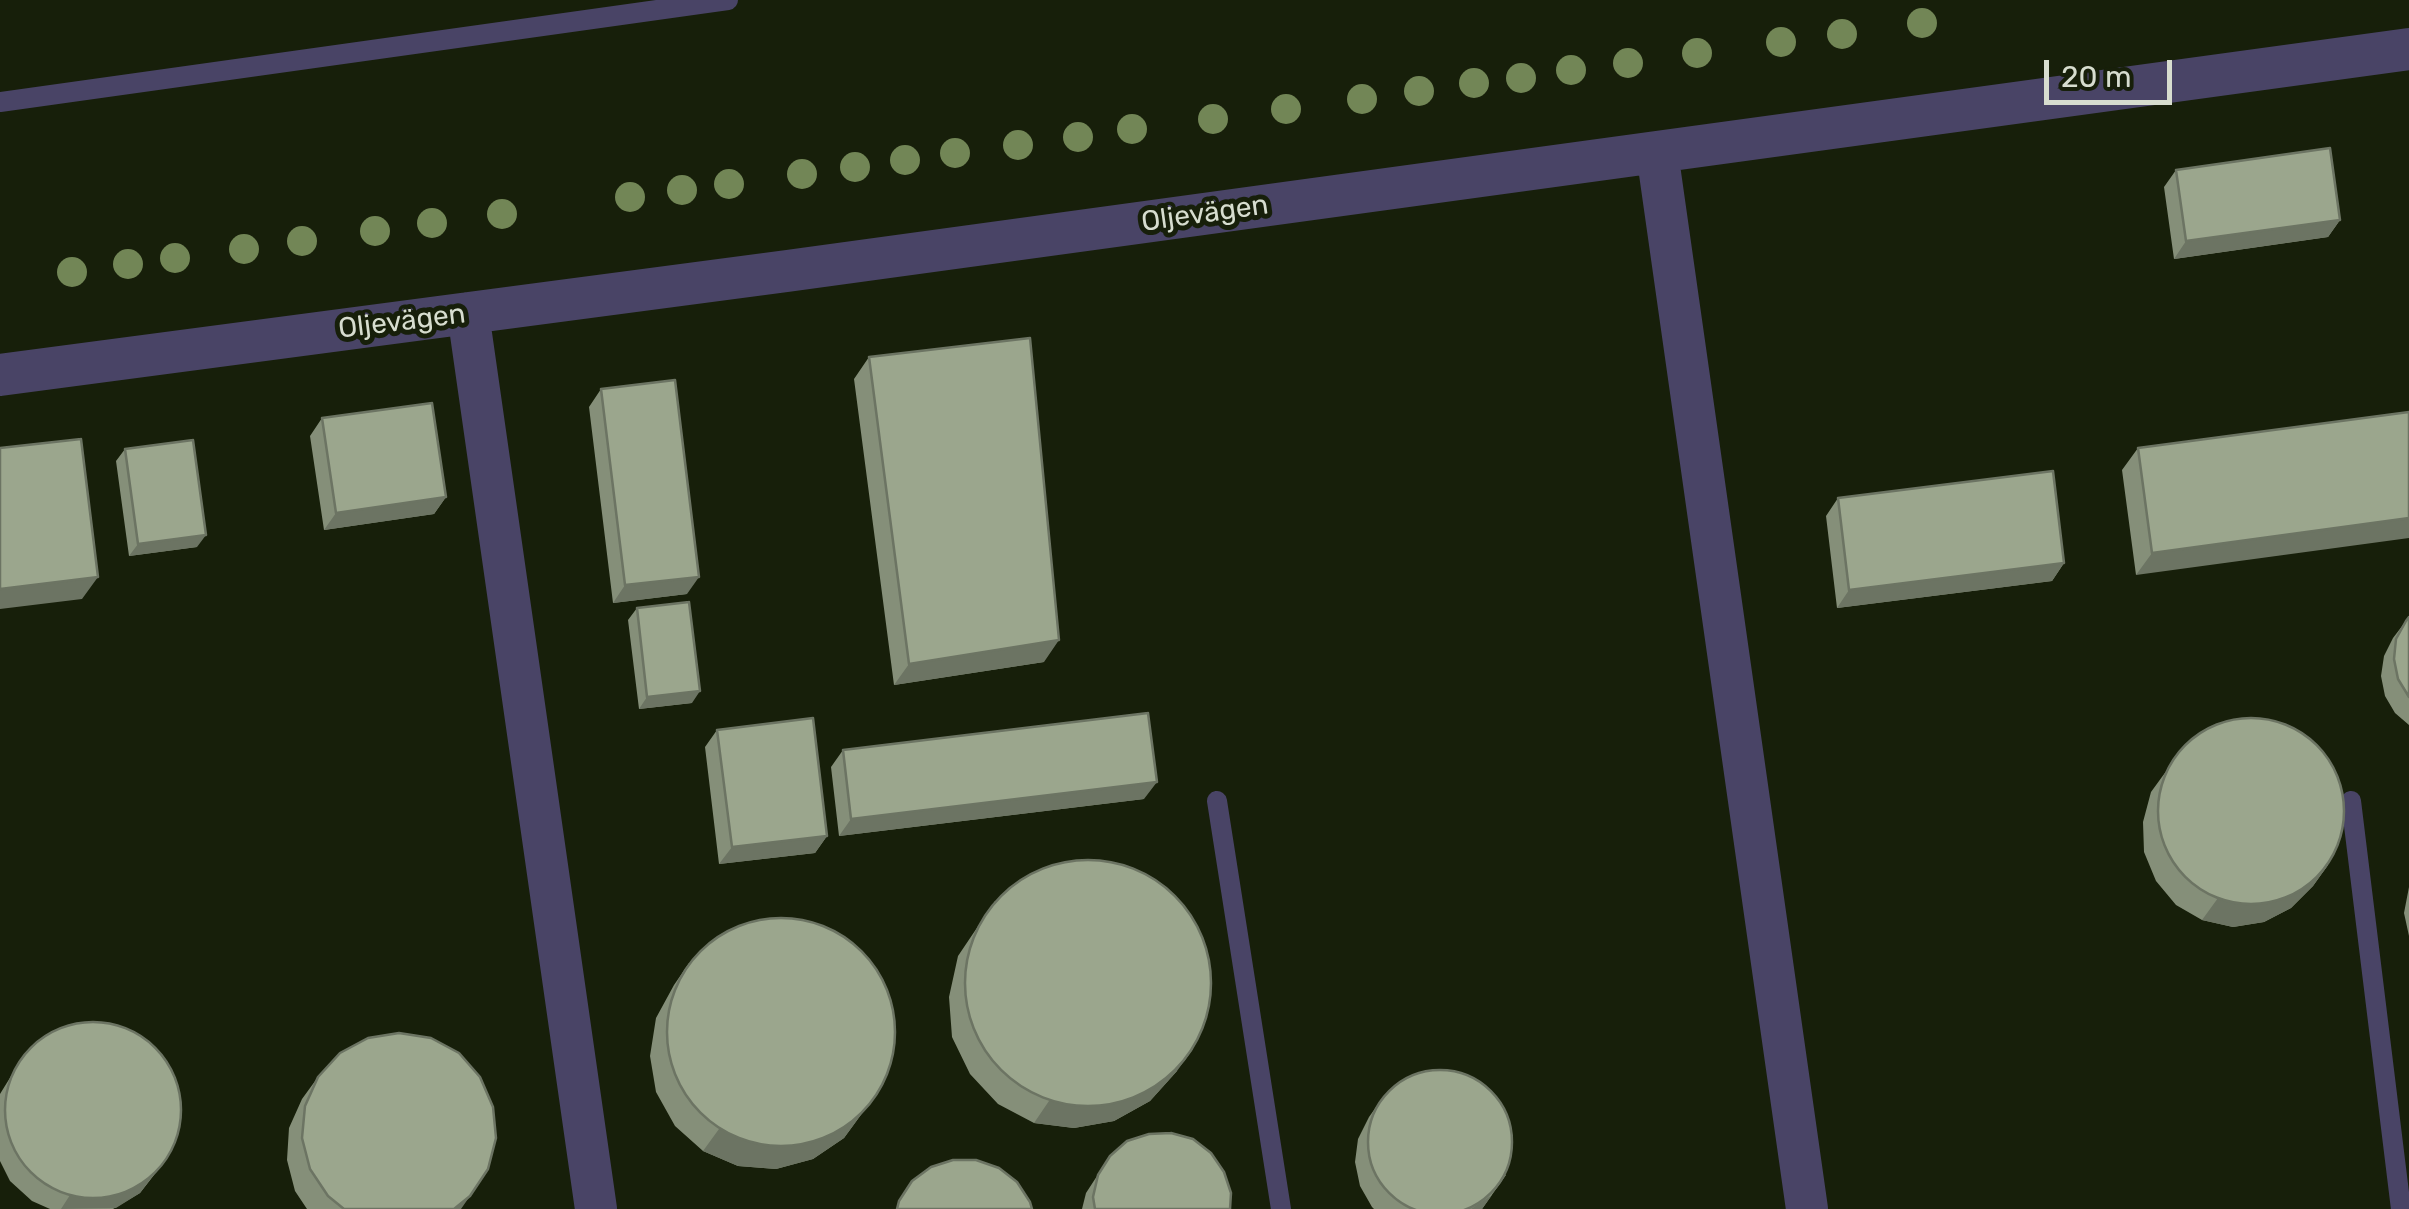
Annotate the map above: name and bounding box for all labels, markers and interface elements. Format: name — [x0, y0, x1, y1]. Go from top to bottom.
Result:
scale bar — [2049, 40, 2176, 102]
text: 20 m — [2061, 59, 2132, 95]
street label: Oljevägen — [1139, 188, 1271, 240]
street label: Oljevägen — [337, 298, 467, 346]

